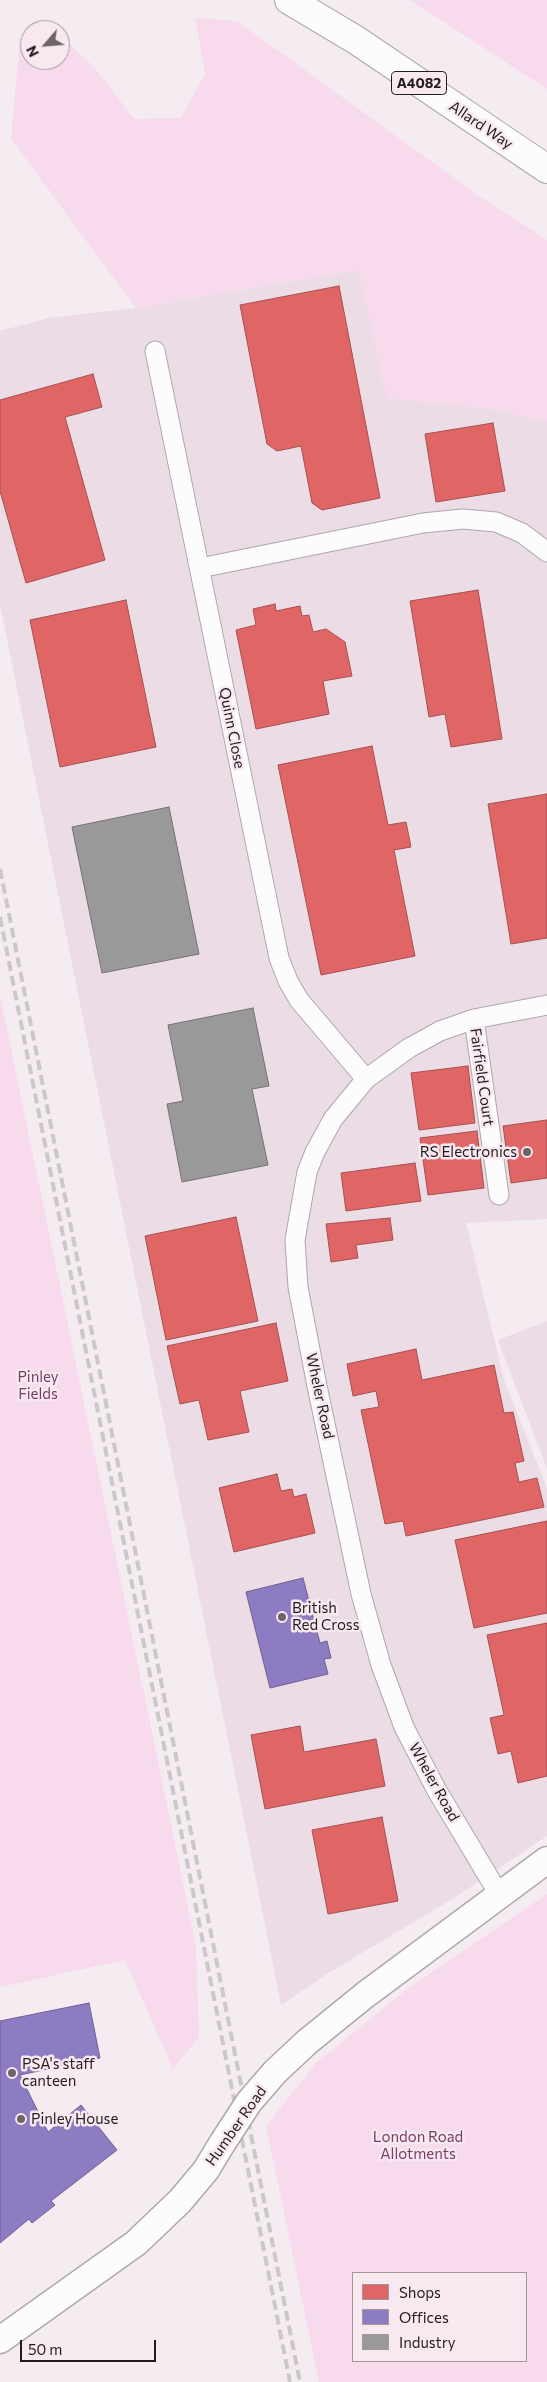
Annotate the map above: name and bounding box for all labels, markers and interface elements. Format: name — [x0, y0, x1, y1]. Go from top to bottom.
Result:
north arrow — [20, 20, 70, 70]
text: N — [22, 43, 42, 60]
road number: A4082 — [392, 72, 446, 95]
street label: Allard Way — [446, 97, 516, 153]
street label: Quinn Close — [215, 686, 249, 770]
street label: Fairfield Court — [466, 1027, 498, 1127]
place label: RS Electronics — [420, 1143, 517, 1161]
marker: RS Electronics — [521, 1146, 533, 1158]
street label: Wheler Road — [302, 1351, 338, 1441]
park label: Pinley Fields — [17, 1368, 59, 1403]
place label: British Red Cross — [292, 1599, 359, 1634]
marker: British Red Cross — [276, 1611, 288, 1623]
street label: Wheler Road — [405, 1739, 463, 1825]
place label: PSA's staff canteen — [22, 2055, 95, 2090]
marker: PSA's staff canteen — [6, 2067, 18, 2079]
street label: Humber Road — [202, 2083, 270, 2169]
place label: Pinley House — [31, 2110, 118, 2128]
marker: Pinley House — [15, 2113, 27, 2125]
park label: London Road Allotments — [373, 2128, 463, 2163]
legend — [352, 2272, 527, 2362]
text: Shops — [399, 2283, 441, 2301]
text: Offices — [399, 2308, 449, 2326]
scale bar — [22, 2330, 159, 2362]
text: Industry — [399, 2333, 456, 2351]
text: 50 m — [28, 2340, 62, 2358]

